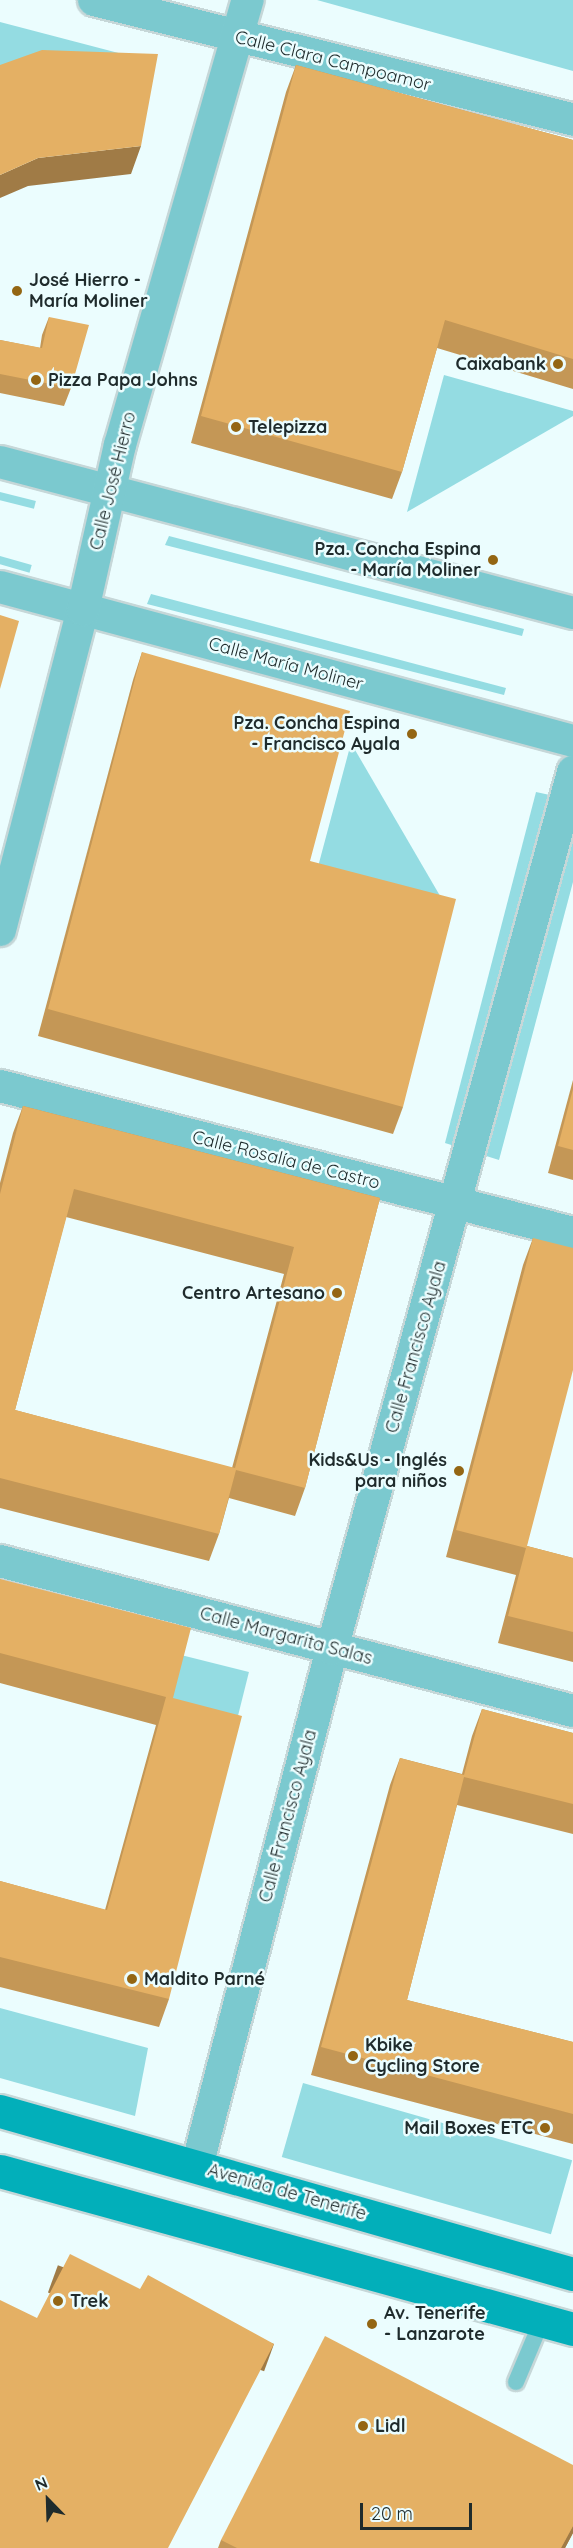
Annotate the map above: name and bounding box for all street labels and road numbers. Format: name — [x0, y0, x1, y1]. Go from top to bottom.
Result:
street label: Calle Clara Campoamor — [233, 26, 433, 96]
street label: Calle José Hierro — [85, 410, 141, 552]
street label: Calle María Moliner — [206, 633, 366, 695]
street label: Calle Rosalía de Castro — [190, 1126, 382, 1194]
street label: Calle Francisco Ayala — [381, 1258, 451, 1436]
street label: Calle Margarita Salas — [197, 1603, 375, 1669]
street label: Calle Francisco Ayala — [255, 1727, 321, 1905]
street label: Avenida de Tenerife — [205, 2159, 369, 2225]

